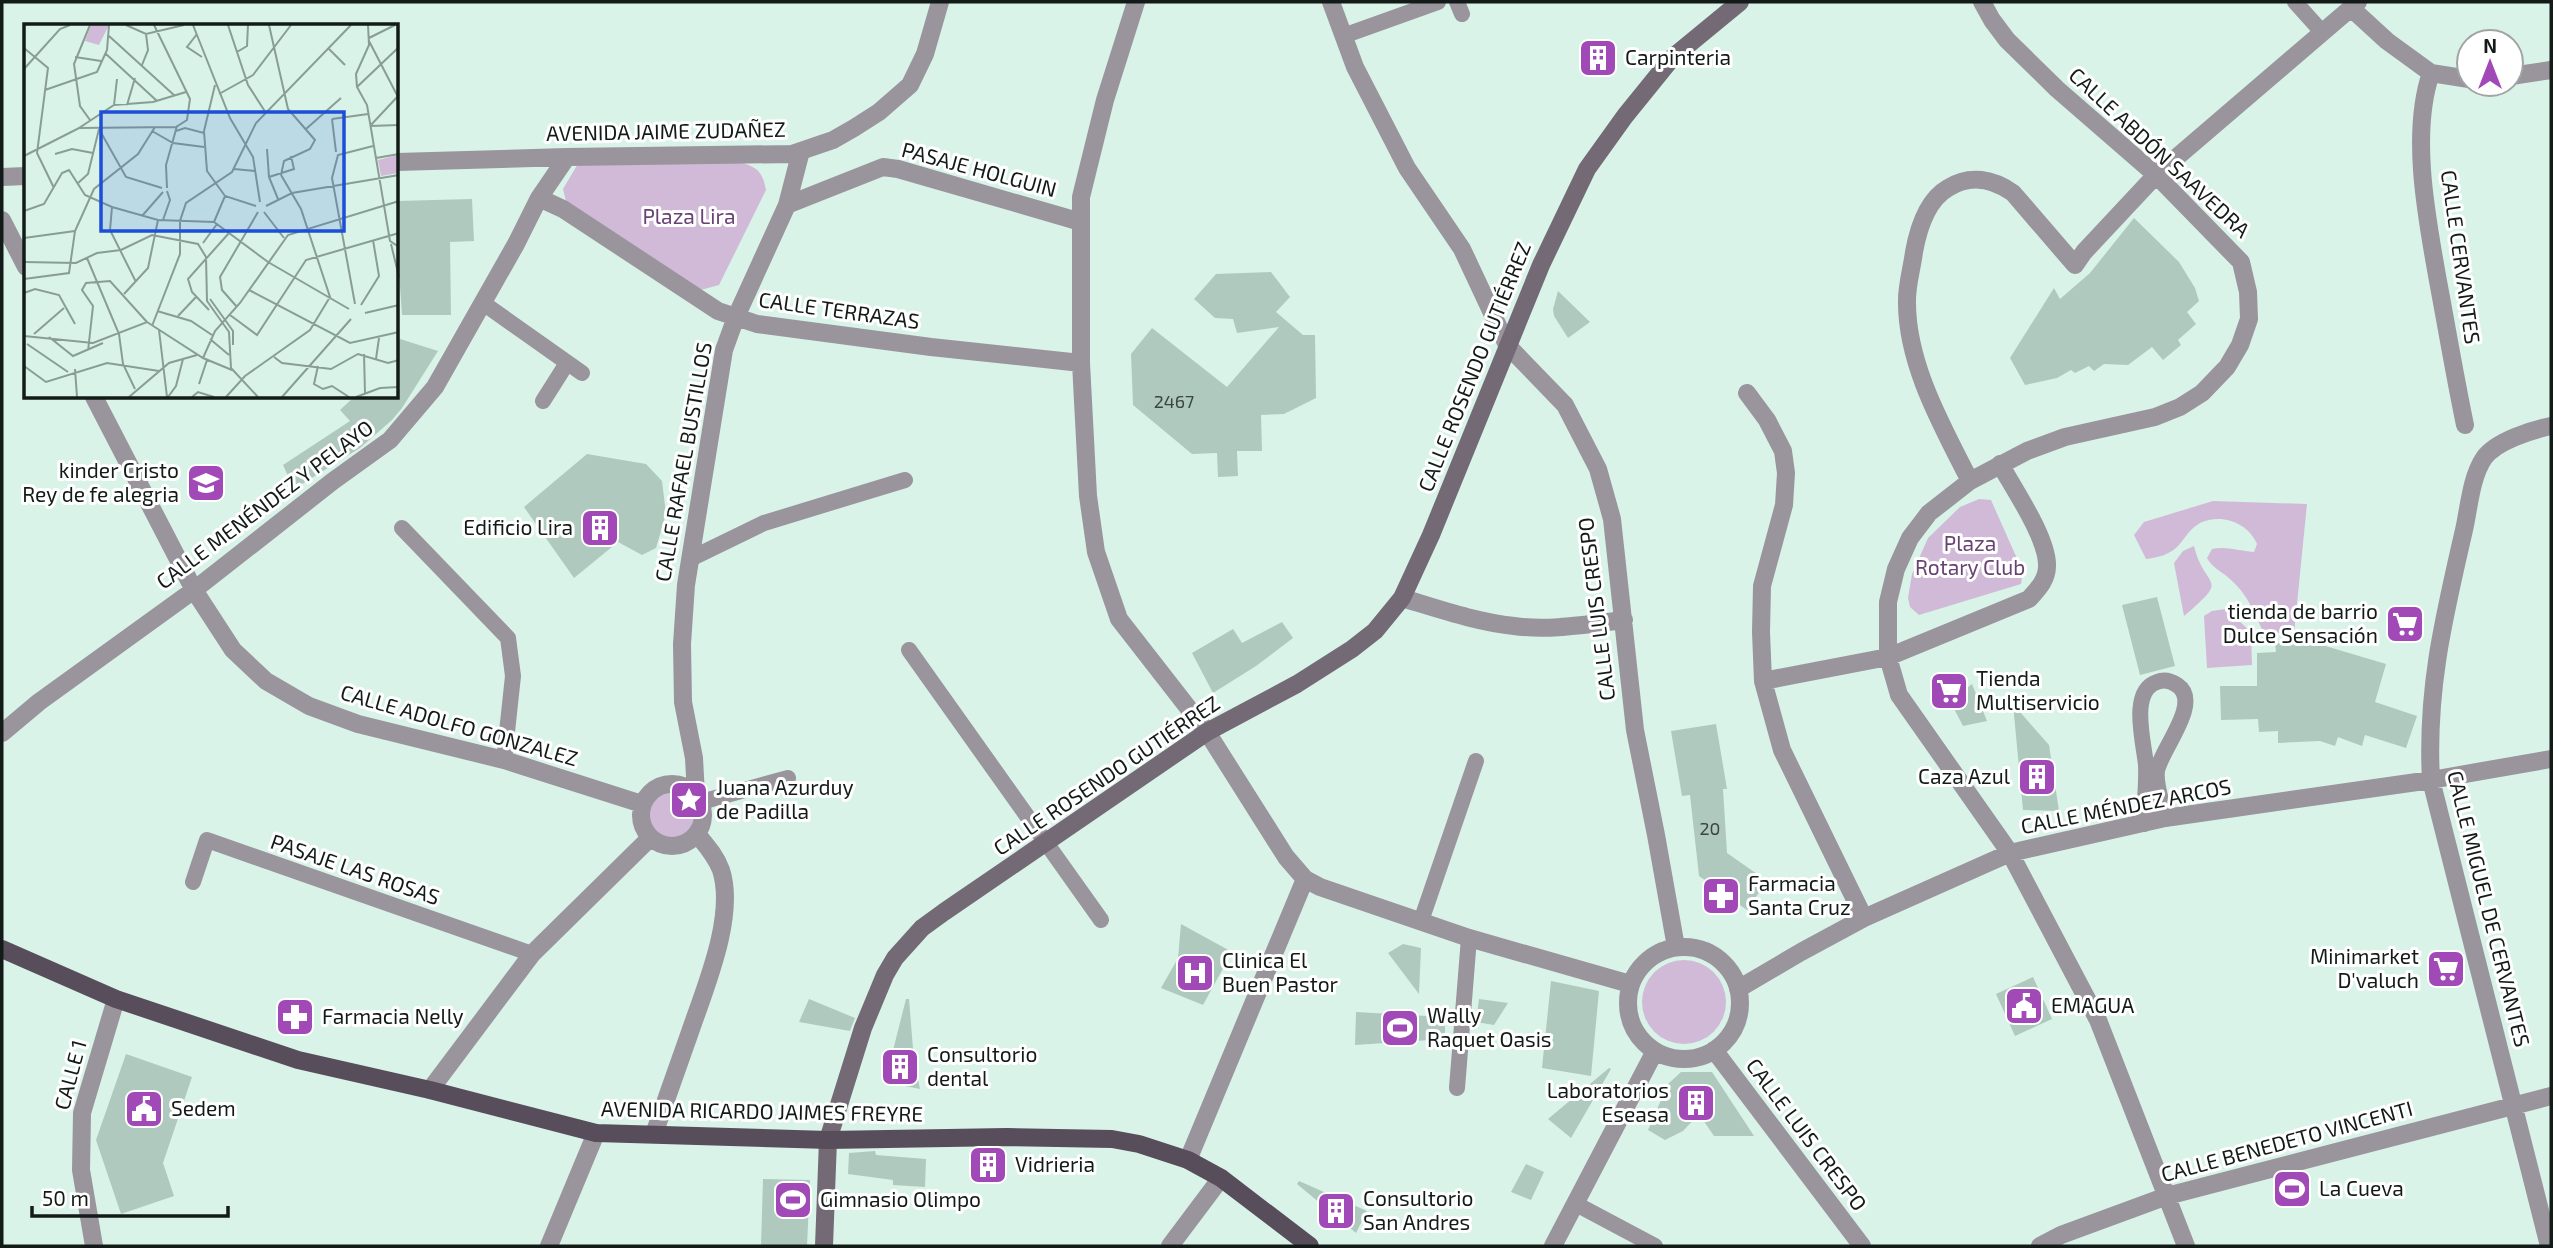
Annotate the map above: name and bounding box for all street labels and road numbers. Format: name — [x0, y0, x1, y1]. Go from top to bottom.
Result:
street label: CALLE ABDÓN SAAVEDRA — [2065, 62, 2256, 242]
street label: AVENIDA JAIME ZUDAÑEZ — [546, 116, 786, 145]
street label: PASAJE HOLGUIN — [899, 136, 1059, 201]
street label: CALLE CERVANTES — [2437, 168, 2486, 345]
street label: CALLE ROSENDO GUTIÉRREZ — [1412, 238, 1535, 495]
street label: CALLE TERRAZAS — [757, 286, 921, 333]
street label: CALLE RAFAEL BUSTILLOS — [649, 340, 716, 583]
street label: CALLE MENÉNDEZ Y PELAYO — [151, 414, 377, 594]
street label: CALLE LUIS CRESPO — [1572, 516, 1619, 702]
street label: CALLE ADOLFO GONZALEZ — [338, 679, 581, 770]
street label: CALLE ROSENDO GUTIÉRREZ — [988, 690, 1224, 860]
street label: CALLE MIGUEL DE CERVANTES — [2443, 768, 2536, 1049]
street label: CALLE MÉNDEZ ARCOS — [2019, 773, 2233, 838]
street label: PASAJE LAS ROSAS — [268, 828, 443, 909]
street label: CALLE 1 — [48, 1037, 91, 1112]
street label: CALLE LUIS CRESPO — [1742, 1053, 1873, 1215]
street label: AVENIDA RICARDO JAIMES FREYRE — [601, 1095, 923, 1126]
street label: CALLE BENEDETO VINCENTI — [2158, 1095, 2415, 1186]

